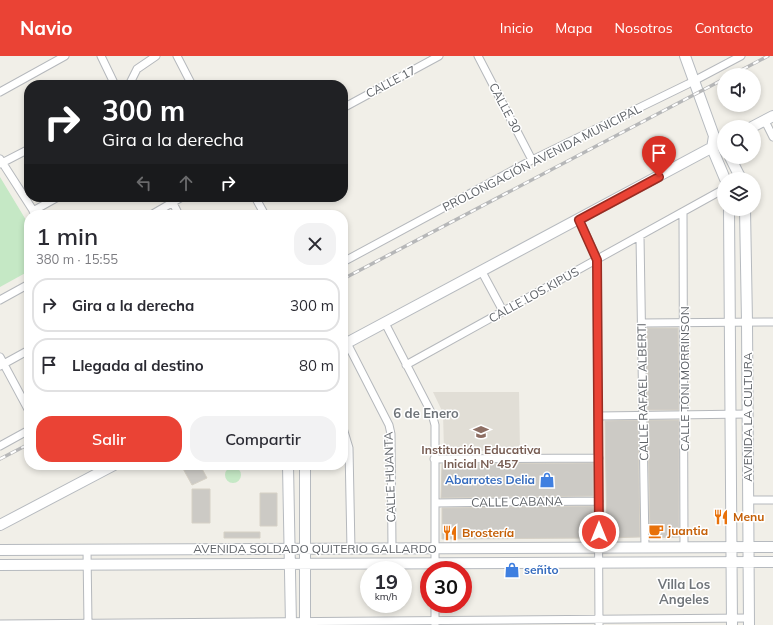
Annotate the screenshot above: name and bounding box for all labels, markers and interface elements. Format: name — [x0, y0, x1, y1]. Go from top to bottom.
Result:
text: Navio — [20, 16, 73, 40]
text: Inicio — [500, 19, 533, 37]
text: Mapa — [555, 19, 593, 37]
text: Nosotros — [615, 19, 673, 37]
text: Contacto — [695, 19, 753, 37]
street label: CALLE 17 — [363, 62, 418, 101]
map controls — [717, 68, 761, 216]
button: sound — [717, 68, 761, 112]
street label: CALLE 30 — [486, 80, 525, 135]
text: 300 m — [102, 93, 185, 128]
icon: right — [36, 96, 88, 148]
street label: PROLONGACIÓN AVENIDA MUNICIPAL — [440, 101, 644, 214]
button: search — [717, 120, 761, 164]
text: Gira a la derecha — [102, 128, 244, 151]
pin — [642, 136, 676, 177]
icon: arrive — [648, 142, 670, 164]
icon: left — [133, 172, 155, 194]
icon: ahead — [175, 172, 197, 194]
icon: right — [217, 172, 239, 194]
button: layers — [717, 172, 761, 216]
text: 1 min — [36, 221, 98, 251]
button: close — [294, 223, 336, 265]
text: 380 m · 15:55 — [36, 251, 118, 267]
street label: CALLE LOS KIPUS — [486, 264, 581, 326]
icon: right — [38, 294, 60, 316]
text: Gira a la derecha — [72, 296, 194, 315]
text: 300 m — [290, 296, 334, 315]
street label: CALLE TONI MORRINSON — [677, 306, 692, 452]
street label: CALLE RAFAEL ALBERTI — [634, 323, 651, 461]
street label: AVENIDA LA CULTURA — [740, 352, 755, 482]
icon: arrive — [38, 354, 60, 376]
text: Llegada al destino — [72, 356, 204, 375]
text: 80 m — [299, 356, 334, 375]
district label: 6 de Enero — [393, 405, 459, 421]
button: Salir — [36, 416, 182, 462]
button: Compartir — [190, 416, 336, 462]
school or university icon: Institución Educativa Inicial Nº 457 — [472, 423, 490, 441]
street label: CALLE HUANTA — [380, 431, 399, 523]
place label: Institución Educativa Inicial Nº 457 — [421, 442, 541, 471]
shop icon: Abarrotes Delia — [538, 471, 556, 489]
place label: Abarrotes Delia — [445, 472, 535, 487]
street label: CALLE CABANA — [471, 493, 563, 510]
restaurant icon: Menu — [712, 508, 730, 526]
place label: Menu — [733, 509, 764, 524]
position arrow — [578, 511, 620, 553]
cafe icon: juantia — [647, 522, 665, 540]
place label: juantia — [667, 523, 708, 538]
restaurant icon: Brostería — [441, 524, 459, 542]
place label: Brostería — [462, 525, 514, 540]
street label: AVENIDA SOLDADO QUITERIO GALLARDO — [193, 541, 437, 556]
speed limit sign: 30 — [420, 561, 472, 613]
shop icon: señito — [503, 561, 521, 579]
place label: señito — [524, 562, 559, 577]
text: 19 — [374, 569, 398, 594]
district label: Villa Los Angeles — [657, 576, 710, 607]
text: km/h — [375, 590, 397, 603]

